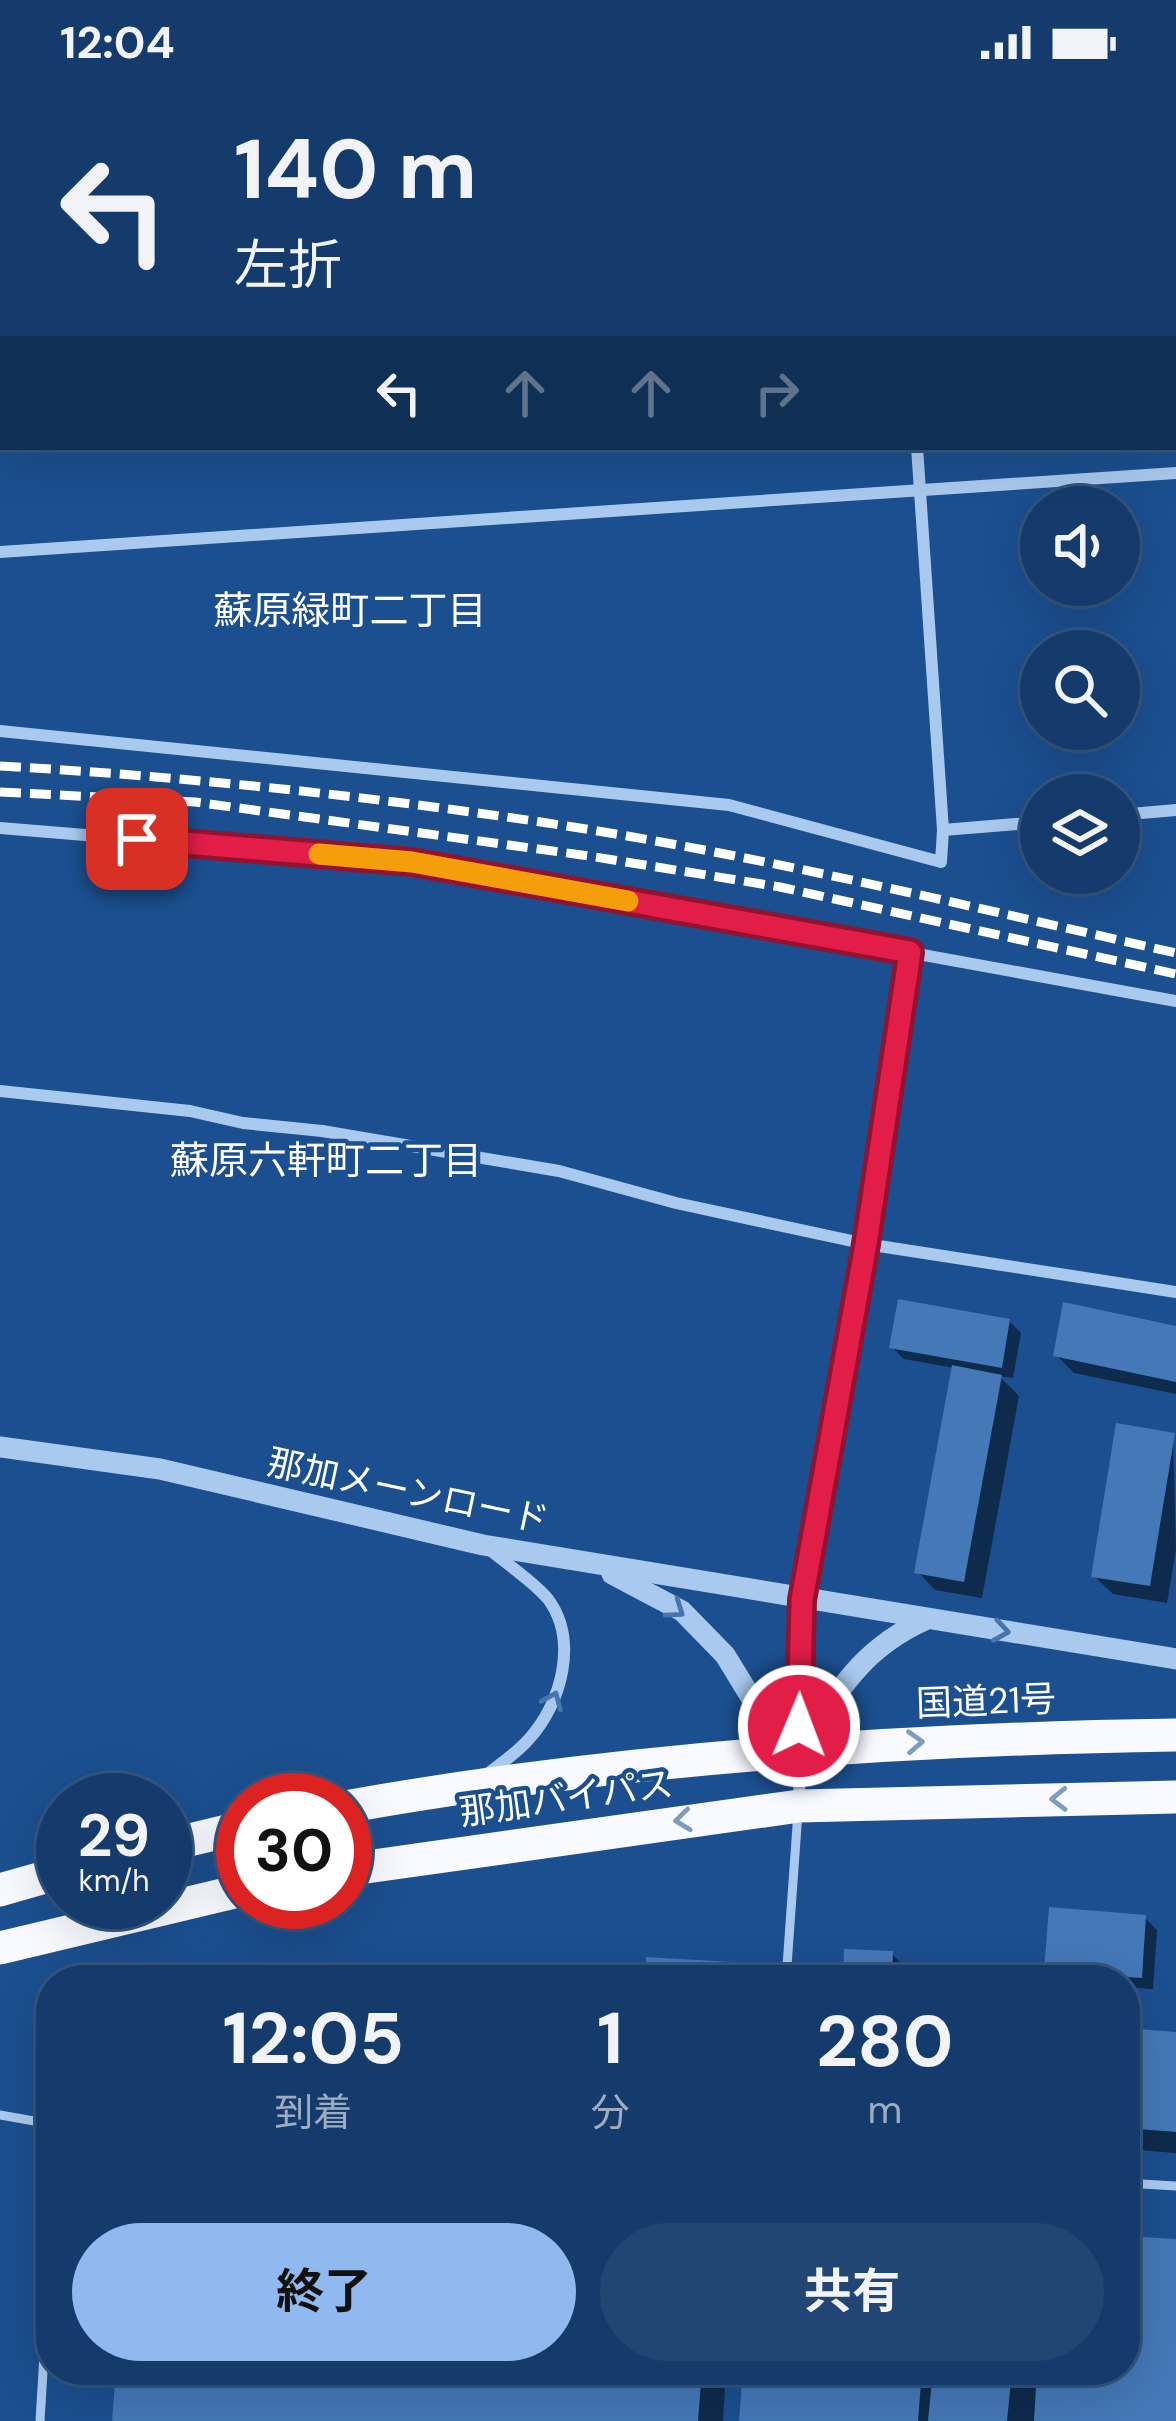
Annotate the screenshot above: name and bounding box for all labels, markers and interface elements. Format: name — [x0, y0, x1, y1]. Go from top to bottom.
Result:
text: 12:04 — [60, 13, 175, 72]
text: 140 m — [234, 115, 477, 224]
icon: left — [36, 132, 192, 288]
text: 左折 — [234, 230, 342, 301]
icon: left — [366, 360, 432, 426]
icon: ahead — [492, 360, 558, 426]
icon: ahead — [618, 360, 684, 426]
icon: right — [744, 360, 810, 426]
map controls — [1020, 486, 1140, 894]
button: sound — [1020, 486, 1140, 606]
district label: 蘇原緑町二丁目 — [213, 585, 487, 636]
button: search — [1020, 630, 1140, 750]
button: layers — [1020, 774, 1140, 894]
pin — [86, 788, 188, 890]
icon: arrive — [104, 806, 170, 872]
district label: 蘇原六軒町二丁目 — [170, 1135, 482, 1186]
street label: 那加メーンロード — [263, 1438, 553, 1544]
one-way arrow — [663, 1596, 685, 1618]
one-way arrow — [991, 1617, 1011, 1643]
position arrow — [736, 1663, 862, 1789]
street label: 国道21号 — [915, 1675, 1057, 1727]
one-way arrow — [539, 1691, 563, 1712]
one-way arrow — [906, 1729, 925, 1755]
street label: 那加バイパス — [456, 1760, 676, 1836]
speed limit sign: 30 — [216, 1773, 372, 1929]
one-way arrow — [1049, 1786, 1067, 1812]
text: 29 — [78, 1796, 150, 1875]
one-way arrow — [673, 1806, 692, 1832]
text: km/h — [79, 1861, 149, 1900]
text: 12:05 — [223, 1992, 404, 2085]
text: 1 — [597, 1992, 623, 2085]
text: 280 — [816, 1995, 953, 2088]
text: m — [867, 2084, 902, 2135]
text: 到着 — [274, 2087, 352, 2138]
text: 分 — [591, 2087, 630, 2138]
button: 終了 — [72, 2223, 576, 2361]
button: 共有 — [600, 2223, 1104, 2361]

